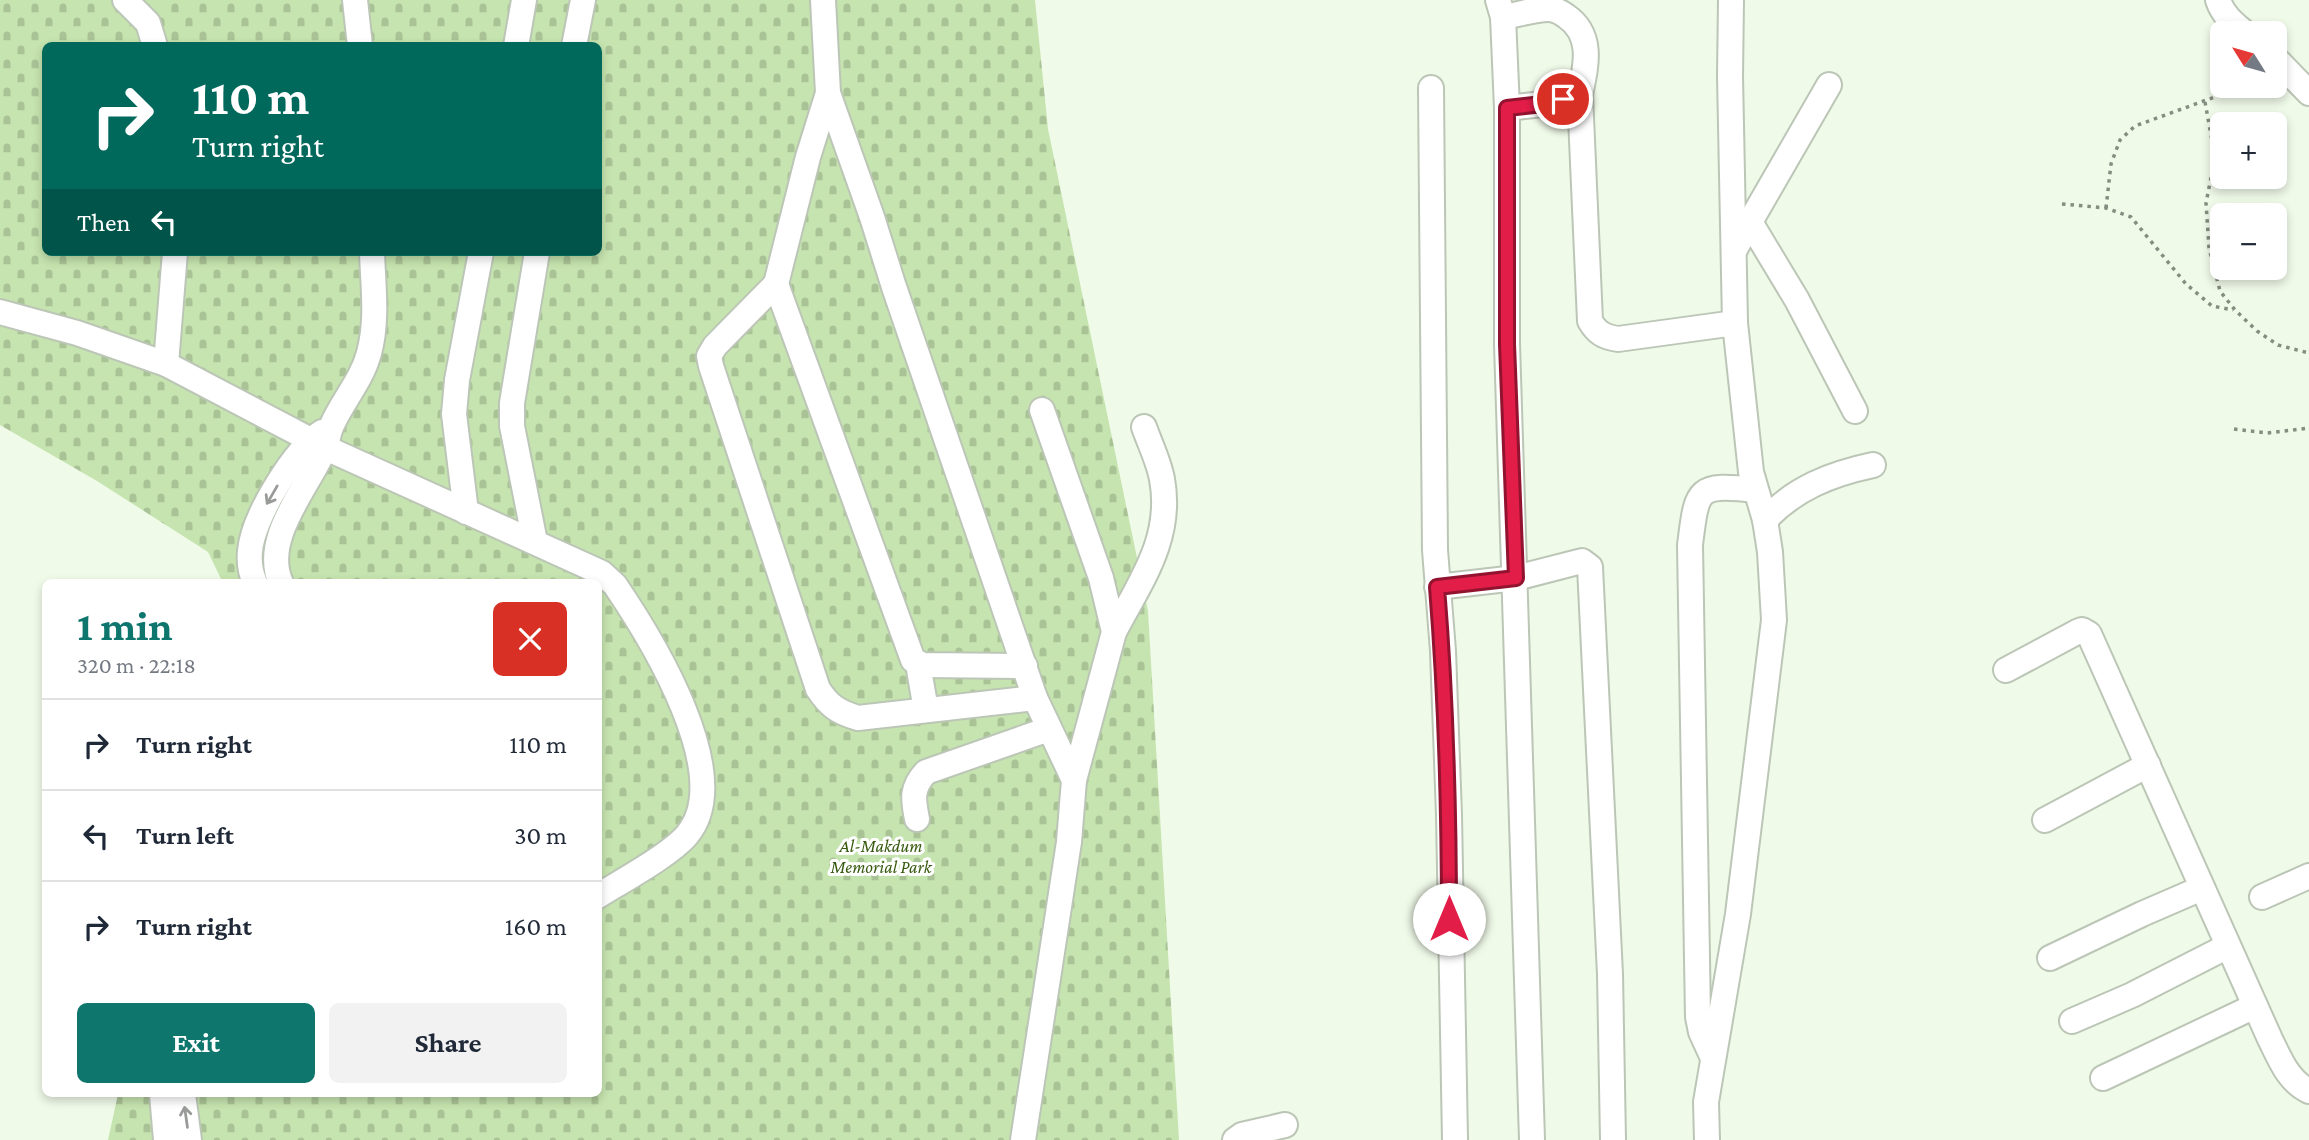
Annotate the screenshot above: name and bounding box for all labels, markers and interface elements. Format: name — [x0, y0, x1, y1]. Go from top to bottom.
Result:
north arrow — [2210, 21, 2287, 98]
map controls — [2210, 21, 2287, 280]
pin — [1533, 69, 1593, 129]
icon: right — [77, 70, 168, 161]
text: 110 m — [192, 70, 309, 125]
icon: arrive — [1544, 80, 1582, 118]
button: + — [2210, 112, 2287, 189]
text: Turn right — [192, 128, 324, 164]
icon: left — [145, 203, 183, 241]
button: − — [2210, 203, 2287, 280]
text: Then — [77, 208, 131, 237]
one-way arrow — [265, 485, 279, 505]
text: 1 min — [77, 602, 173, 649]
button: close — [493, 602, 567, 676]
text: 320 m · 22:18 — [77, 652, 196, 678]
icon: right — [77, 726, 115, 764]
text: Turn right — [136, 730, 252, 759]
text: 110 m — [509, 730, 567, 759]
icon: left — [77, 817, 115, 855]
text: Turn left — [136, 821, 234, 850]
text: 30 m — [514, 821, 567, 850]
park label: Al-Makdum Memorial Park — [829, 836, 933, 877]
position arrow — [1412, 882, 1486, 956]
icon: right — [77, 908, 115, 946]
text: Turn right — [136, 912, 252, 941]
text: 160 m — [505, 912, 567, 941]
button: Exit — [77, 1003, 315, 1083]
button: Share — [329, 1003, 567, 1083]
one-way arrow — [180, 1106, 193, 1129]

